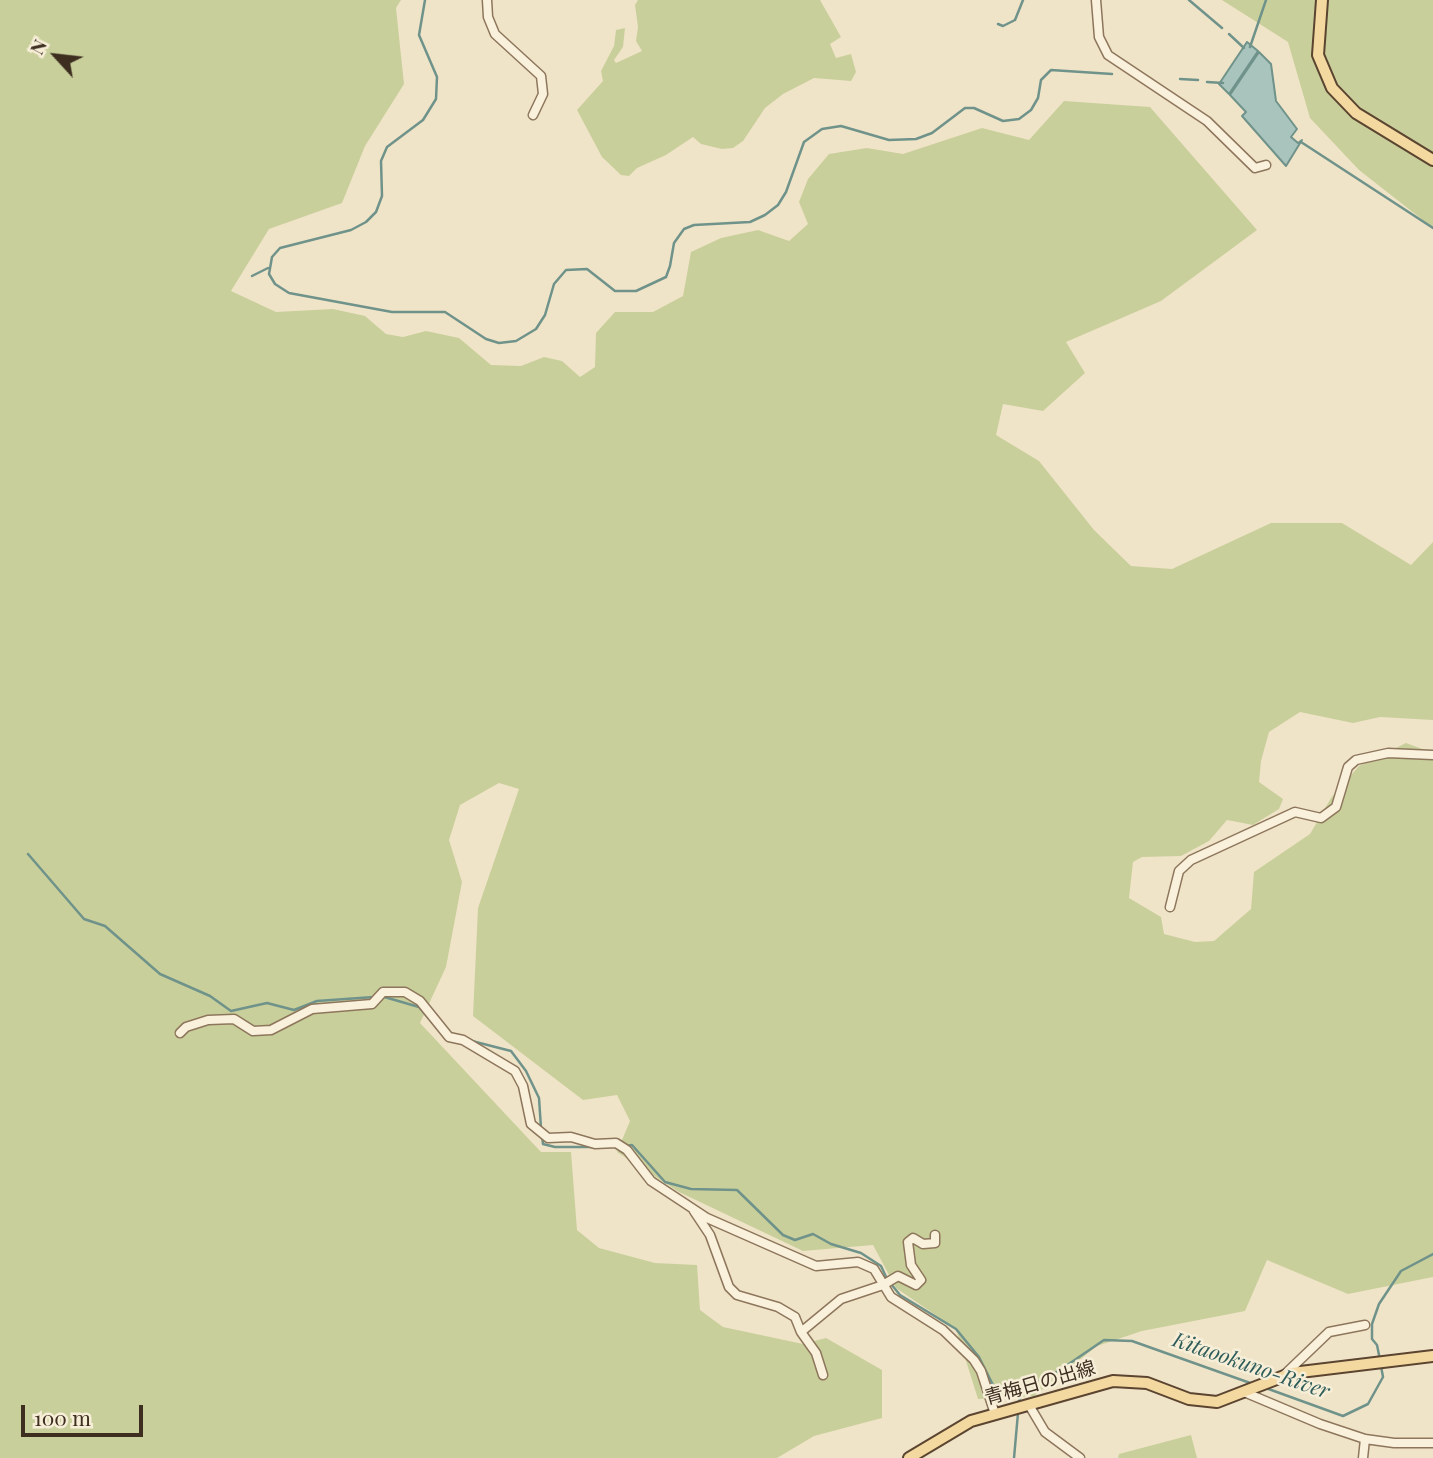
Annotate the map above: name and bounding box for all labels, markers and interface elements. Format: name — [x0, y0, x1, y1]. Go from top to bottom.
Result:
north arrow — [21, 21, 91, 91]
text: N — [23, 34, 52, 58]
water label: Kitaookuno-River — [1169, 1327, 1333, 1405]
street label: 青梅日の出線 — [982, 1356, 1098, 1410]
scale bar — [24, 1392, 147, 1436]
text: 100 m — [34, 1403, 91, 1431]

